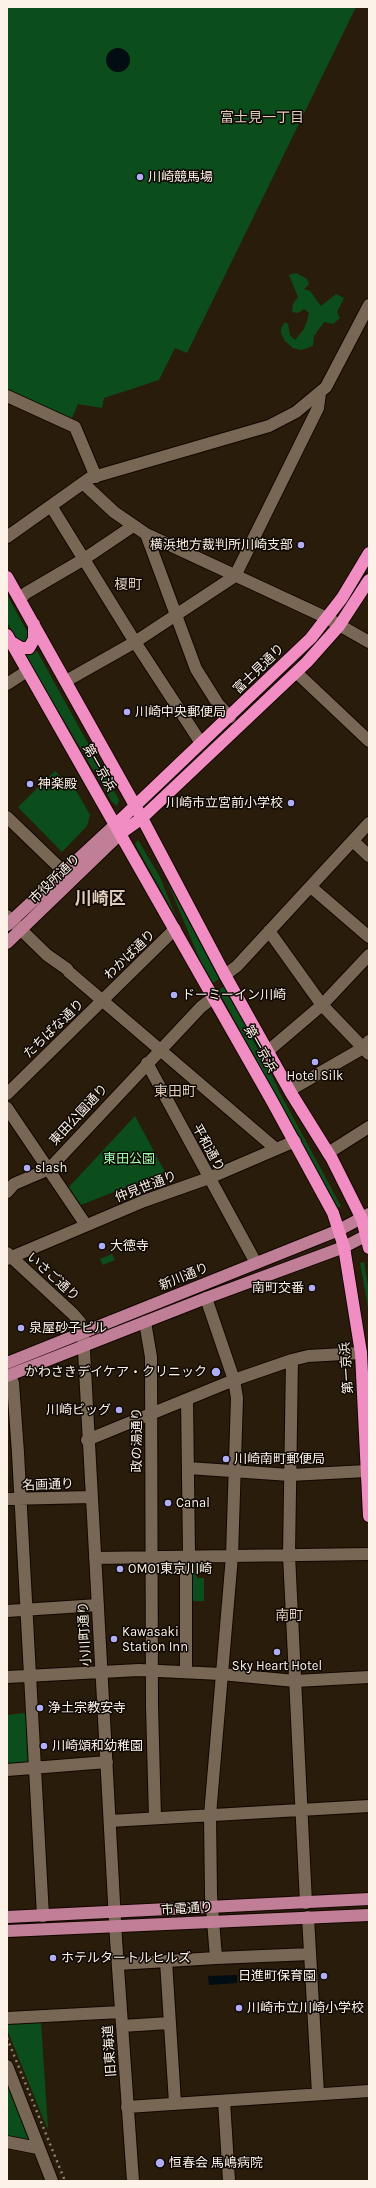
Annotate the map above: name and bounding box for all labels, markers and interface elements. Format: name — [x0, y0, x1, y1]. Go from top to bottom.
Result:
district label: 富士見一丁目 — [220, 110, 304, 126]
place label: 川崎競馬場 — [148, 169, 213, 185]
marker: 川崎競馬場 — [135, 172, 145, 182]
place label: 横浜地方裁判所川崎支部 — [150, 537, 293, 553]
marker: 横浜地方裁判所川崎支部 — [296, 540, 306, 550]
district label: 榎町 — [114, 577, 142, 593]
street label: 富士見通り — [230, 641, 288, 697]
place label: 川崎中央郵便局 — [135, 704, 226, 720]
marker: 川崎中央郵便局 — [122, 707, 132, 717]
street label: 第一京浜 — [79, 742, 119, 794]
place label: 神楽殿 — [38, 776, 77, 792]
marker: 神楽殿 — [25, 779, 35, 789]
place label: 川崎市立宮前小学校 — [166, 795, 283, 811]
marker: 川崎市立宮前小学校 — [286, 798, 296, 808]
street label: 市役所通り — [26, 851, 84, 907]
district label: 川崎区 — [75, 889, 125, 909]
street label: わかば通り — [101, 927, 159, 983]
place label: ドーミーイン川崎 — [182, 987, 286, 1003]
marker: ドーミーイン川崎 — [169, 990, 179, 1000]
street label: たちばな通り — [21, 996, 87, 1062]
street label: 第一京浜 — [240, 1023, 280, 1075]
marker: Hotel Silk — [310, 1057, 320, 1067]
place label: Hotel Silk — [287, 1068, 343, 1084]
street label: 東田公園通り — [47, 1081, 111, 1149]
district label: 東田町 — [154, 1084, 196, 1100]
street label: 平和通り — [189, 1121, 227, 1175]
park label: 東田公園 — [103, 1151, 155, 1167]
place label: slash — [35, 1160, 67, 1176]
marker: slash — [22, 1163, 32, 1173]
street label: 仲見世通り — [113, 1168, 179, 1206]
place label: 大徳寺 — [110, 1238, 149, 1254]
marker: 大徳寺 — [97, 1241, 107, 1251]
street label: いさご通り — [24, 1249, 82, 1305]
street label: 新川通り — [157, 1260, 211, 1294]
place label: 南町交番 — [252, 1280, 304, 1296]
marker: 南町交番 — [307, 1283, 317, 1293]
place label: 泉屋砂子ビル — [29, 1320, 107, 1336]
marker: 泉屋砂子ビル — [16, 1323, 26, 1333]
street label: 第一京浜 — [337, 1342, 357, 1394]
place label: かわさきデイケア・クリニック — [25, 1364, 207, 1380]
marker: かわさきデイケア・クリニック — [210, 1366, 222, 1378]
place label: 川崎ビッグ — [46, 1402, 111, 1418]
marker: 川崎ビッグ — [114, 1405, 124, 1415]
street label: 政の湯通り — [129, 1408, 145, 1472]
place label: 川崎南町郵便局 — [234, 1451, 325, 1467]
marker: 川崎南町郵便局 — [221, 1454, 231, 1464]
street label: 名画通り — [22, 1476, 74, 1494]
place label: Canal — [176, 1495, 210, 1511]
marker: Canal — [163, 1498, 173, 1508]
place label: OMO1東京川崎 — [128, 1561, 212, 1577]
marker: OMO1東京川崎 — [115, 1564, 125, 1574]
street label: 小川町通り — [76, 1601, 94, 1667]
district label: 南町 — [275, 1608, 303, 1624]
place label: Kawasaki Station Inn — [122, 1624, 188, 1655]
marker: Kawasaki Station Inn — [109, 1634, 119, 1644]
marker: Sky Heart Hotel — [272, 1647, 282, 1657]
place label: Sky Heart Hotel — [232, 1658, 322, 1674]
place label: 浄土宗教安寺 — [48, 1700, 126, 1716]
marker: 浄土宗教安寺 — [35, 1703, 45, 1713]
place label: 川崎頌和幼稚園 — [52, 1738, 143, 1754]
marker: 川崎頌和幼稚園 — [39, 1741, 49, 1751]
street label: 市電通り — [161, 1899, 213, 1919]
place label: ホテルタートルヒルズ — [61, 1950, 191, 1966]
marker: ホテルタートルヒルズ — [48, 1953, 58, 1963]
place label: 日進町保育園 — [238, 1968, 316, 1984]
marker: 日進町保育園 — [319, 1971, 329, 1981]
place label: 川崎市立川崎小学校 — [247, 2000, 364, 2016]
marker: 川崎市立川崎小学校 — [234, 2003, 244, 2013]
street label: 旧東海道 — [100, 2025, 120, 2077]
place label: 恒春会 馬嶋病院 — [169, 2155, 263, 2171]
marker: 恒春会 馬嶋病院 — [154, 2157, 166, 2169]

